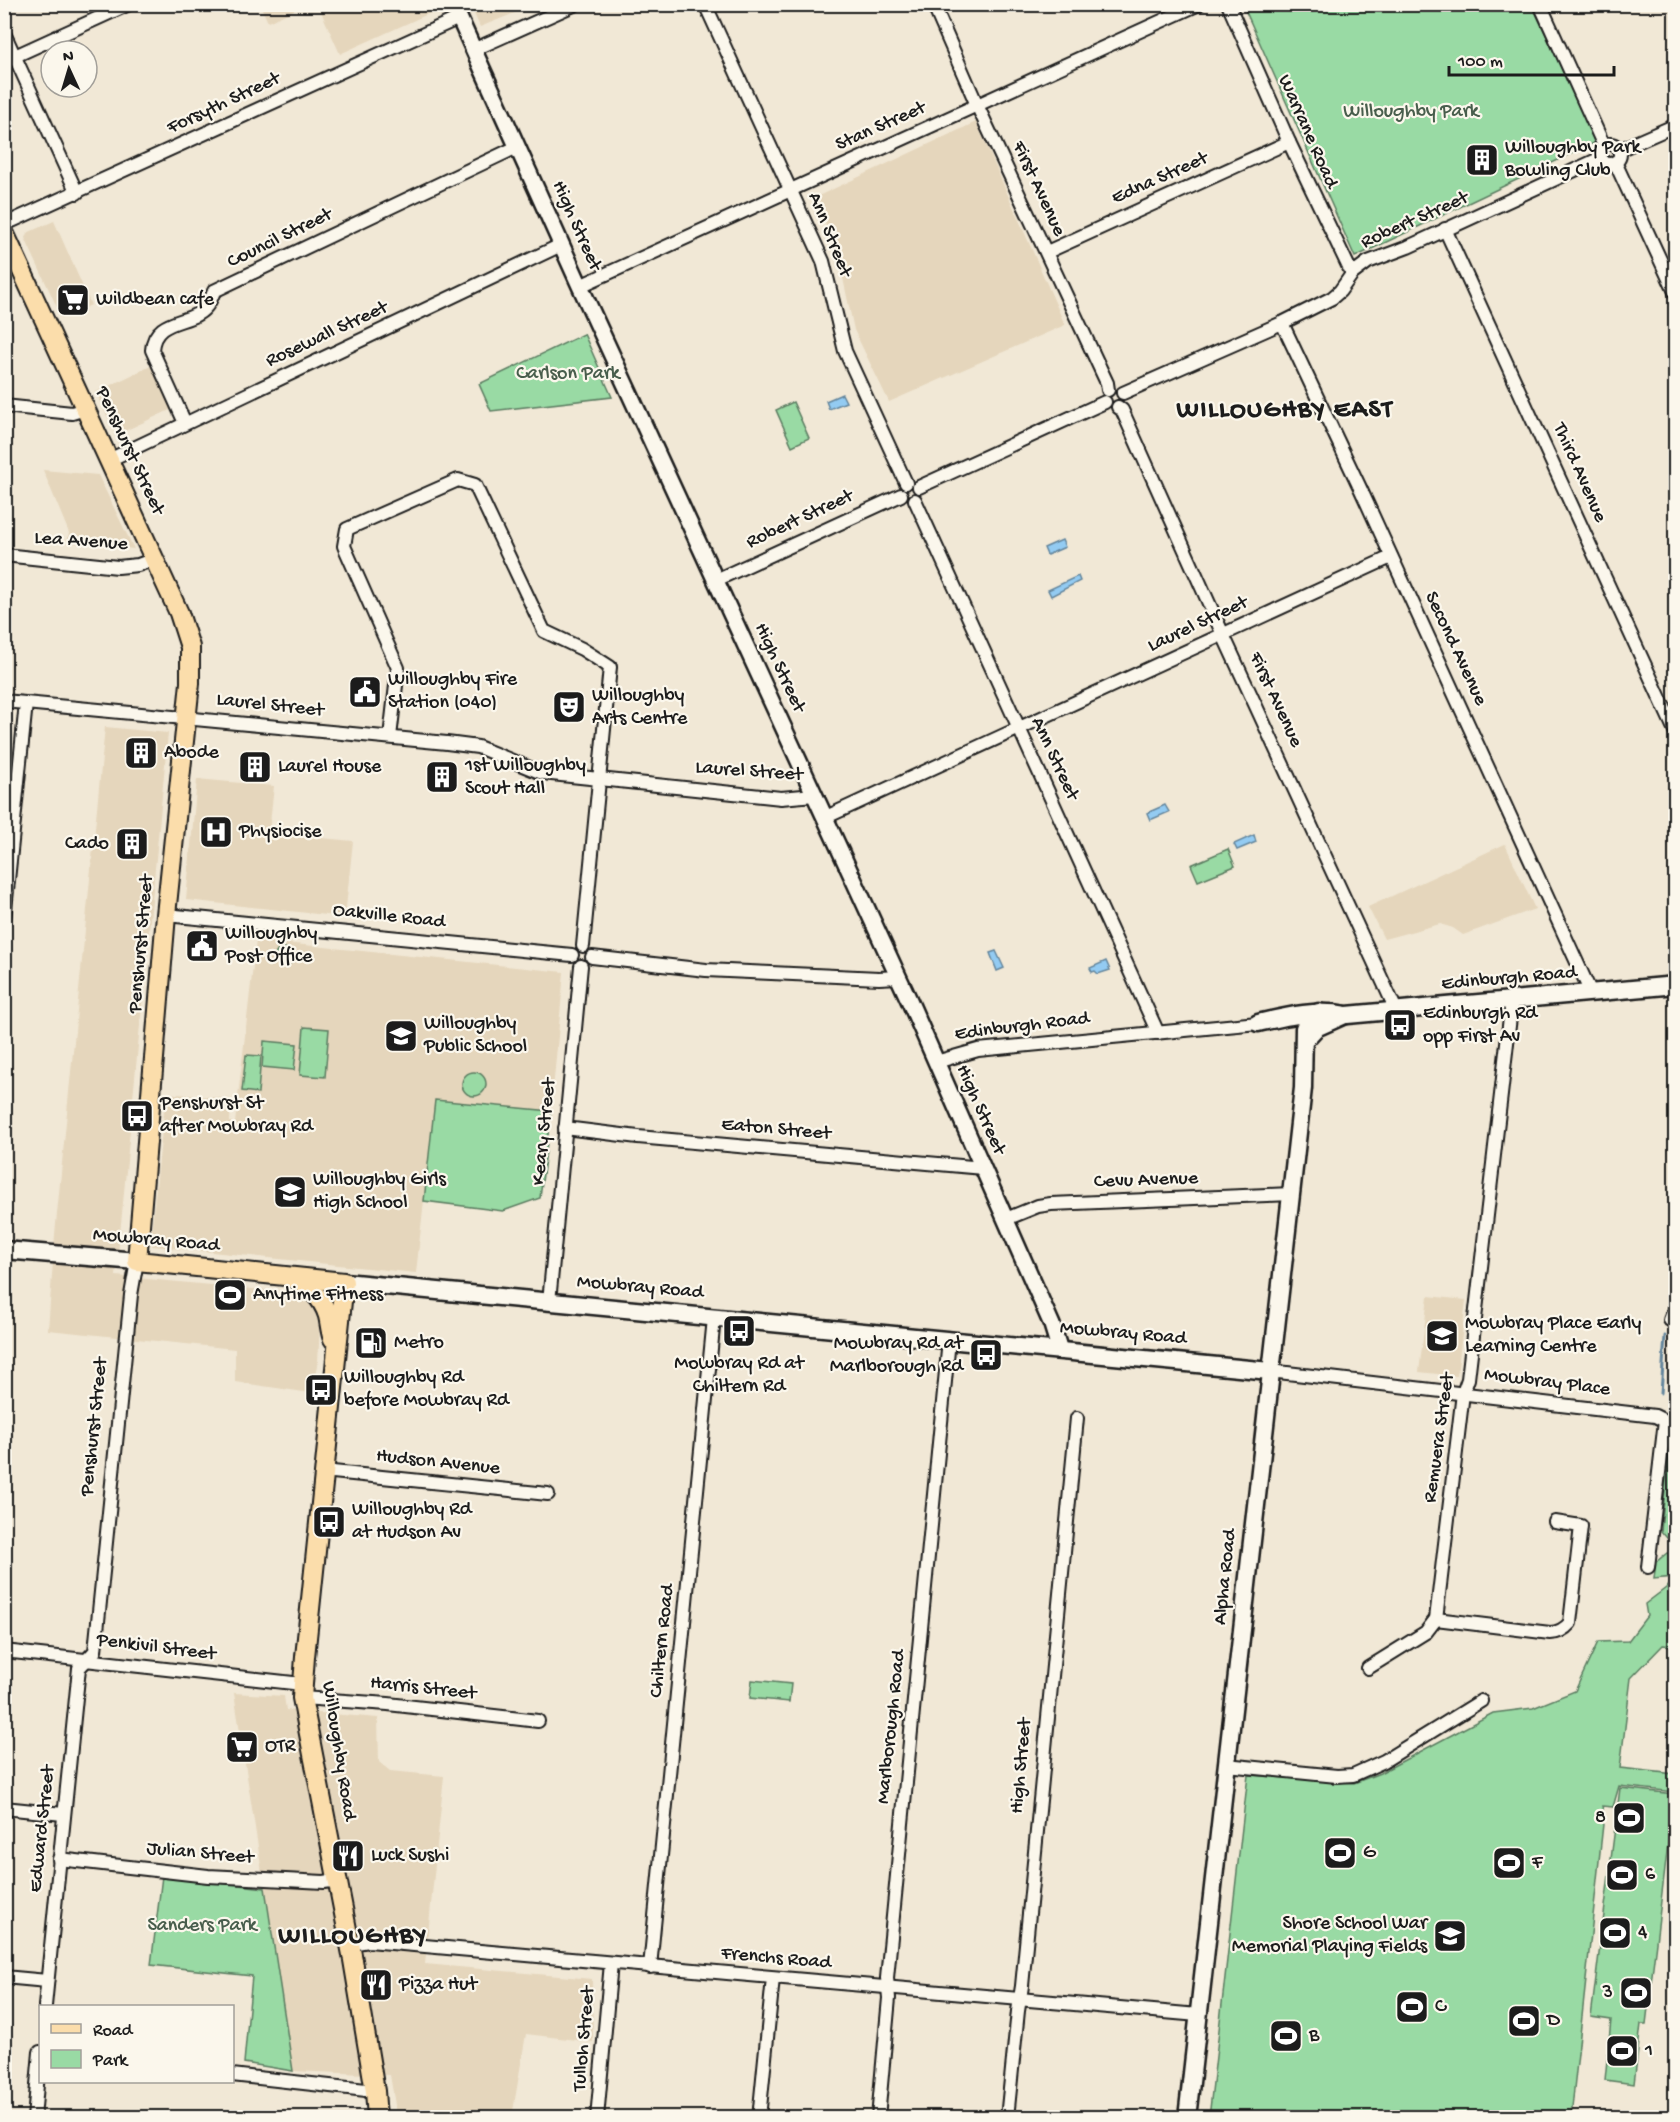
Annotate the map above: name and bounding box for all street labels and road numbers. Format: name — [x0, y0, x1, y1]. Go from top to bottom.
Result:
street label: Forsyth Street — [163, 67, 286, 141]
street label: Warrane Road — [1272, 72, 1343, 194]
street label: Stan Street — [832, 96, 931, 157]
street label: First Avenue — [1006, 137, 1070, 241]
street label: Edna Street — [1108, 147, 1213, 210]
street label: High Street — [546, 178, 607, 276]
street label: Robert Street — [1358, 186, 1474, 255]
street label: Ann Street — [802, 189, 857, 282]
street label: Council Street — [224, 203, 338, 274]
street label: Rosewall Street — [262, 296, 393, 373]
street label: Penshurst Street — [89, 382, 170, 521]
street label: Third Avenue — [1546, 419, 1611, 527]
street label: Robert Street — [743, 484, 859, 555]
street label: Lea Avenue — [33, 527, 129, 557]
street label: Second Avenue — [1419, 588, 1492, 710]
street label: Laurel Street — [1144, 591, 1253, 658]
street label: High Street — [748, 620, 810, 718]
street label: First Avenue — [1243, 648, 1307, 752]
street label: Laurel Street — [215, 689, 327, 723]
street label: Ann Street — [1025, 714, 1084, 806]
street label: Laurel Street — [694, 757, 805, 787]
street label: Penshurst Street — [124, 872, 160, 1015]
street label: Oakville Road — [332, 900, 449, 935]
street label: Edinburgh Road — [1440, 961, 1580, 996]
street label: Edinburgh Road — [953, 1007, 1093, 1047]
street label: High Street — [950, 1062, 1011, 1160]
street label: Keary Street — [528, 1076, 562, 1187]
street label: Eaton Street — [720, 1114, 833, 1146]
street label: Cevu Avenue — [1094, 1168, 1199, 1194]
street label: Mowbray Road — [92, 1224, 222, 1258]
street label: Mowbray Road — [576, 1271, 706, 1305]
street label: Mowbray Road — [1059, 1317, 1189, 1351]
street label: Penshurst Street — [76, 1355, 114, 1498]
street label: Mowbray Place — [1483, 1364, 1612, 1402]
street label: Remuera Street — [1419, 1370, 1461, 1504]
street label: Hudson Avenue — [375, 1445, 502, 1481]
street label: Alpha Road — [1210, 1526, 1243, 1626]
street label: Chiltern Road — [646, 1581, 681, 1699]
street label: Penkivil Street — [94, 1629, 219, 1667]
street label: Marlborough Road — [872, 1647, 912, 1805]
street label: Harris Street — [369, 1672, 479, 1706]
street label: Willoughby Road — [316, 1680, 361, 1825]
street label: High Street — [1006, 1715, 1038, 1815]
street label: Edward Street — [25, 1763, 61, 1894]
street label: Julian Street — [145, 1838, 256, 1870]
street label: Frenchs Road — [719, 1943, 834, 1975]
street label: Tulloh Street — [569, 1984, 601, 2093]

